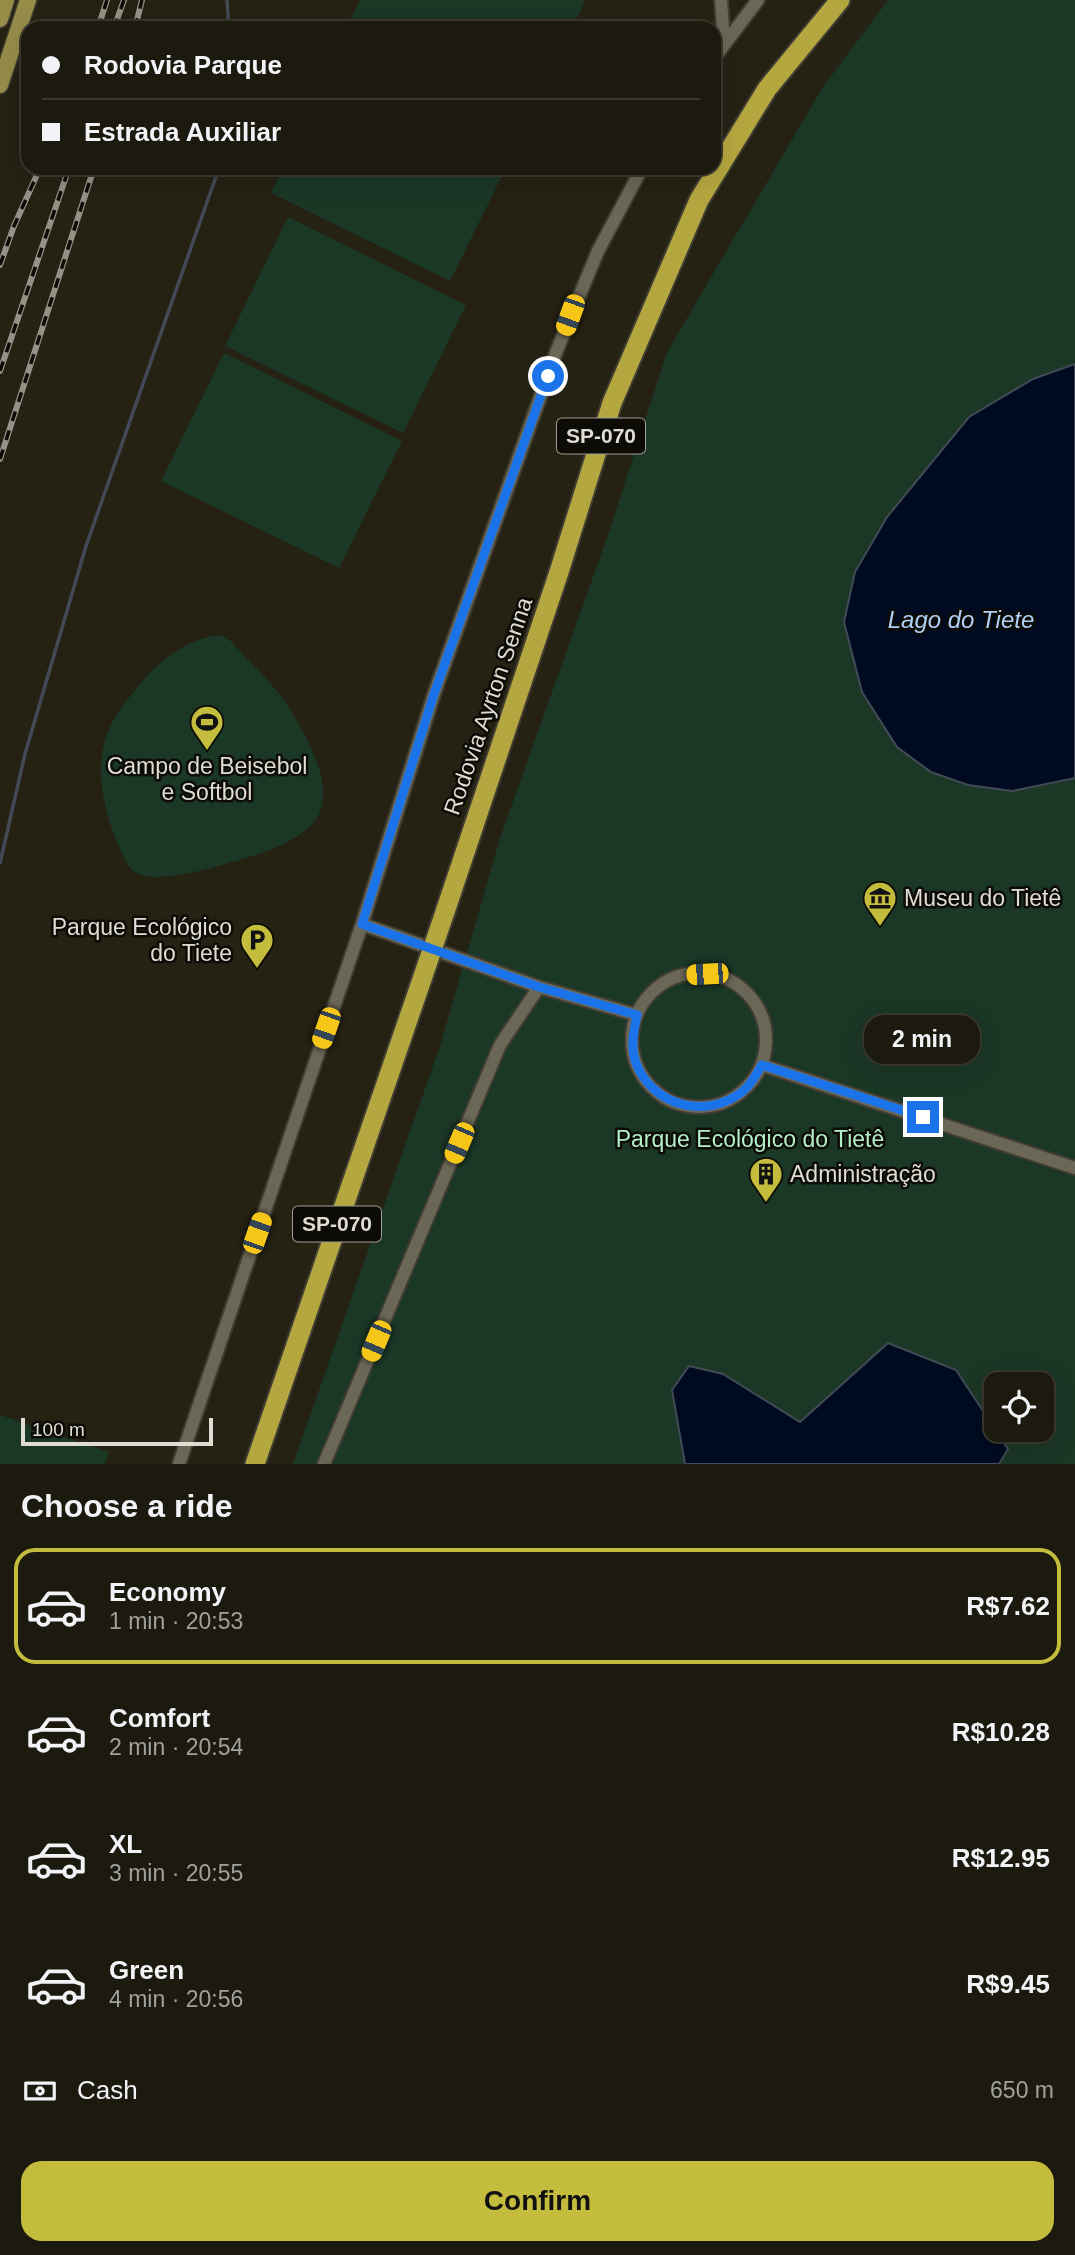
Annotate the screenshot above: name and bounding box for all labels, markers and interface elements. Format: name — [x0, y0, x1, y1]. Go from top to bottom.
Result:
text: Rodovia Parque — [84, 50, 282, 80]
text: Estrada Auxiliar — [84, 117, 281, 147]
car — [553, 292, 588, 338]
route start — [532, 360, 564, 392]
road number: SP-070 — [557, 418, 645, 453]
street label: Rodovia Ayrton Senna — [439, 594, 538, 818]
water label: Lago do Tiete — [888, 606, 1034, 633]
sports icon: Campo de Beisebol e Softbol — [188, 703, 226, 752]
place label: Campo de Beisebol e Softbol — [107, 753, 307, 805]
museum icon: Museu do Tietê — [861, 879, 899, 928]
place label: Museu do Tietê — [904, 885, 1061, 911]
place label: Parque Ecológico do Tiete — [52, 914, 232, 966]
parking icon: Parque Ecológico do Tiete — [238, 921, 276, 970]
car — [686, 962, 729, 986]
car — [310, 1005, 343, 1051]
callout: 2 min — [865, 1016, 981, 1064]
text: 2 min — [892, 1026, 952, 1052]
route end — [907, 1101, 939, 1133]
car — [442, 1120, 477, 1166]
park label: Parque Ecológico do Tietê — [616, 1126, 884, 1152]
building icon: Administração — [747, 1155, 785, 1204]
place label: Administração — [790, 1161, 936, 1187]
road number: SP-070 — [293, 1206, 381, 1242]
car — [241, 1210, 274, 1256]
car — [359, 1318, 394, 1364]
map controls — [984, 1372, 1054, 1442]
button: locate — [984, 1372, 1054, 1442]
scale bar — [21, 1415, 214, 1447]
text: 100 m — [32, 1419, 85, 1440]
text: Choose a ride — [21, 1488, 233, 1524]
icon: car — [25, 1575, 88, 1638]
text: Economy — [109, 1577, 226, 1607]
text: R$7.62 — [966, 1591, 1050, 1621]
text: 1 min · 20:53 — [109, 1608, 243, 1634]
icon: car — [25, 1701, 88, 1764]
text: Comfort — [109, 1703, 210, 1733]
text: R$10.28 — [952, 1717, 1050, 1747]
text: 2 min · 20:54 — [109, 1734, 243, 1760]
icon: car — [25, 1827, 88, 1890]
text: XL — [109, 1829, 142, 1859]
text: R$12.95 — [952, 1843, 1050, 1873]
text: 3 min · 20:55 — [109, 1860, 243, 1886]
icon: car — [25, 1953, 88, 2016]
text: Green — [109, 1955, 184, 1985]
text: R$9.45 — [966, 1969, 1050, 1999]
text: 4 min · 20:56 — [109, 1986, 243, 2012]
icon: cash — [21, 2072, 59, 2110]
text: Cash — [77, 2075, 138, 2105]
text: 650 m — [990, 2077, 1054, 2103]
button: Confirm — [21, 2161, 1054, 2241]

